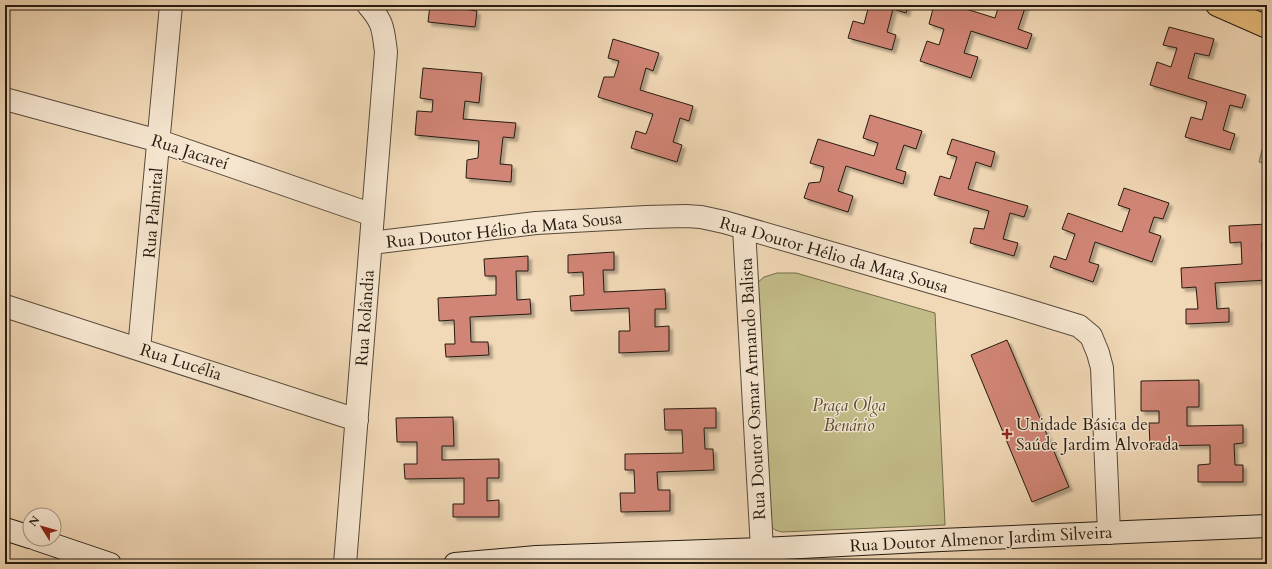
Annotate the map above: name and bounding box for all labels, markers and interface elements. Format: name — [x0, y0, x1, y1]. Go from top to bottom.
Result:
street label: Rua Jacareí — [148, 129, 232, 175]
street label: Rua Palmital — [138, 166, 168, 259]
street label: Rua Doutor Hélio da Mata Sousa — [385, 206, 624, 254]
street label: Rua Doutor Hélio da Mata Sousa — [717, 211, 952, 299]
street label: Rua Doutor Osmar Armando Balista — [735, 257, 771, 521]
street label: Rua Rolândia — [350, 268, 380, 367]
street label: Rua Lucélia — [137, 338, 225, 386]
park label: Praça Olga Benário — [812, 394, 886, 437]
place label: Unidade Básica de Saúde Jardim Alvorada — [1016, 413, 1179, 456]
marker: Unidade Básica de Saúde Jardim Alvorada — [1001, 428, 1013, 440]
north arrow — [22, 507, 62, 547]
text: N — [26, 513, 44, 530]
street label: Rua Doutor Almenor Jardim Silveira — [849, 521, 1114, 557]

